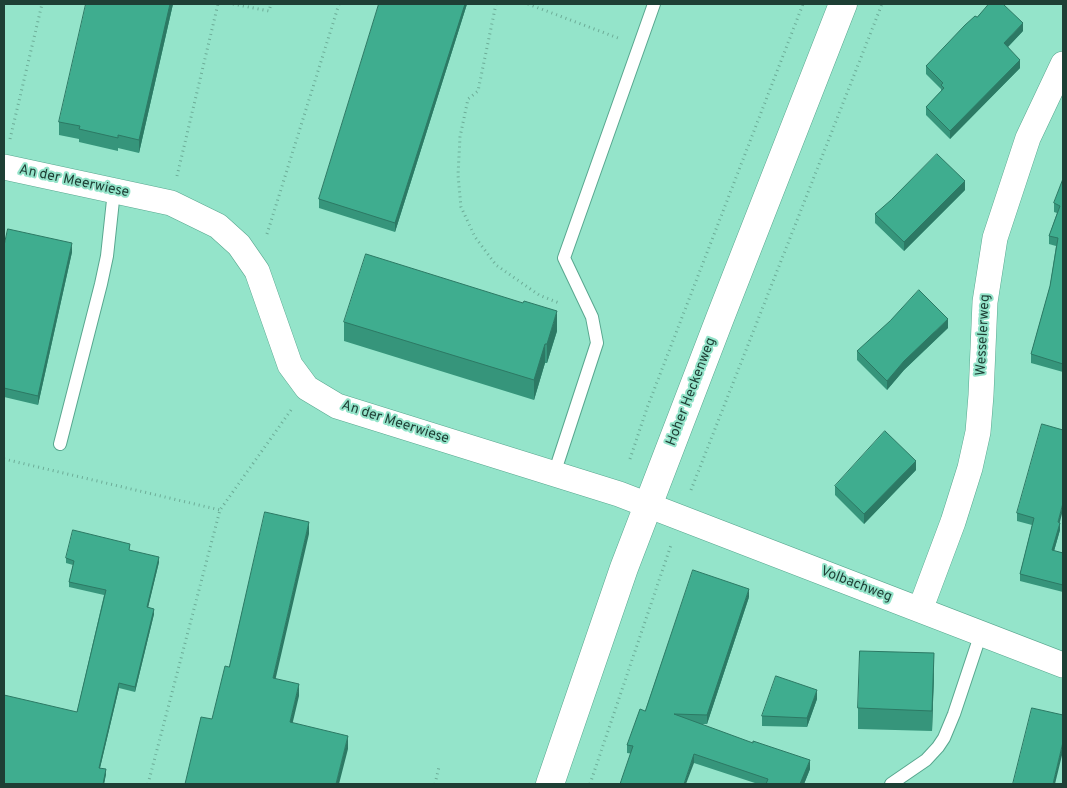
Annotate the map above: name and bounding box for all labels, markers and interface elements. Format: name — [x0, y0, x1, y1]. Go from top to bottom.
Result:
street label: An der Meerwiese — [17, 162, 131, 202]
street label: Wesselerweg — [973, 294, 995, 376]
street label: Hoher Heckenweg — [664, 335, 720, 449]
street label: An der Meerwiese — [339, 398, 451, 448]
street label: Volbachweg — [818, 564, 894, 606]

